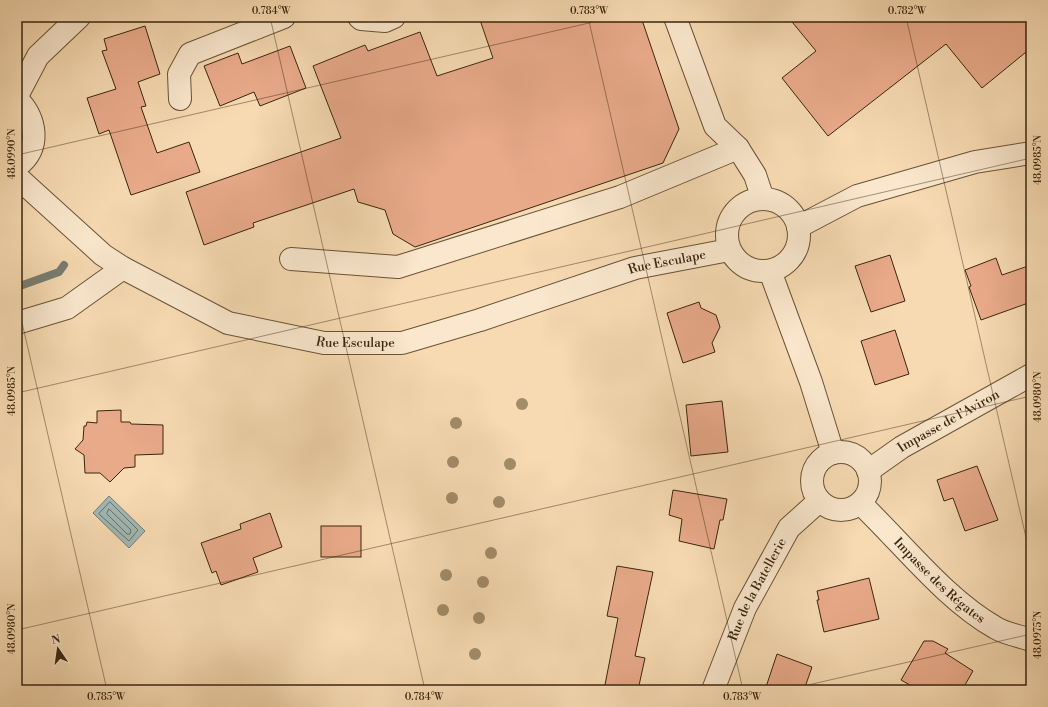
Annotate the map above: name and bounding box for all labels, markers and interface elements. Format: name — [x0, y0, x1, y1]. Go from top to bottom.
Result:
text: 0.784°W — [252, 5, 291, 17]
text: 0.783°W — [570, 5, 609, 17]
text: 0.782°W — [888, 5, 927, 17]
text: 48.0990°N — [6, 128, 18, 179]
text: 48.0985°N — [1032, 135, 1044, 185]
street label: Rue Esculape — [626, 247, 708, 278]
street label: Rue Esculape — [315, 334, 395, 351]
text: 48.0985°N — [6, 366, 18, 416]
text: 48.0980°N — [1032, 371, 1044, 422]
street label: Impasse de l'Aviron — [894, 386, 1003, 456]
street label: Impasse des Régates — [890, 534, 988, 627]
street label: Rue de la Batellerie — [725, 535, 790, 643]
text: 48.0980°N — [6, 603, 18, 654]
text: 48.0975°N — [1032, 610, 1044, 659]
north arrow — [38, 629, 78, 669]
text: N — [50, 632, 62, 648]
text: 0.785°W — [87, 691, 126, 703]
text: 0.784°W — [405, 691, 444, 703]
text: 0.783°W — [723, 691, 762, 703]

